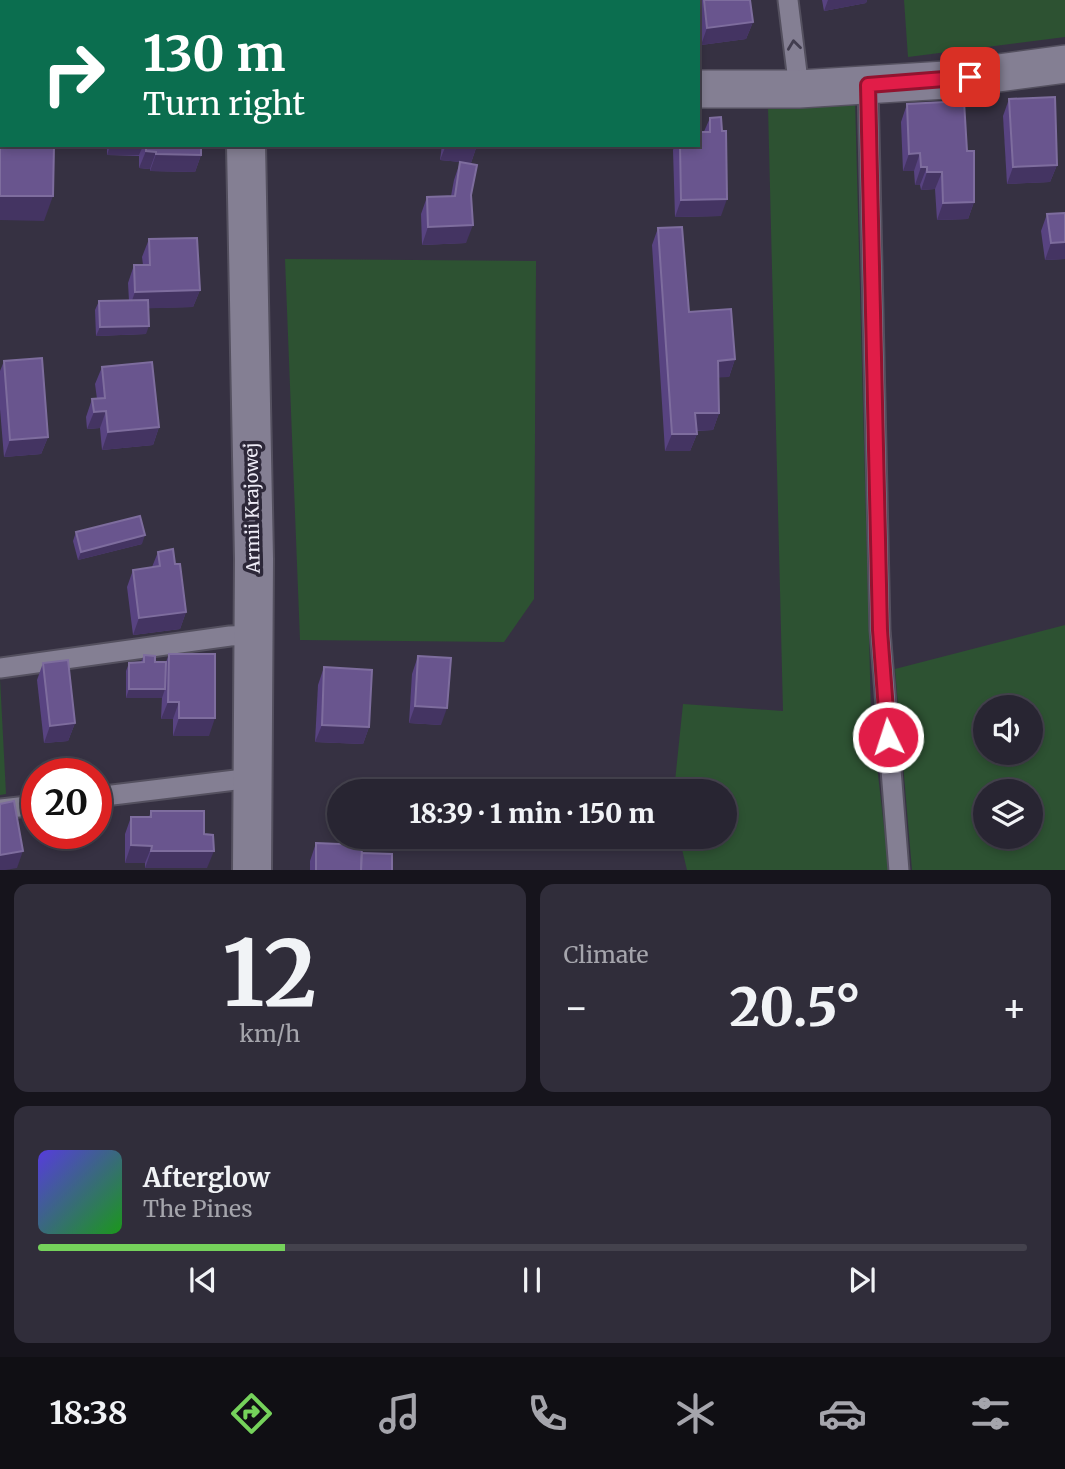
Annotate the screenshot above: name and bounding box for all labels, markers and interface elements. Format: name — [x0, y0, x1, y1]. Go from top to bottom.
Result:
text: 130 m — [143, 23, 286, 84]
icon: right — [28, 28, 119, 119]
one-way arrow — [786, 39, 801, 50]
pin — [940, 47, 1000, 107]
icon: arrive — [951, 58, 989, 96]
text: Turn right — [143, 84, 305, 124]
street label: Armii Krajowej — [239, 442, 265, 575]
map controls — [973, 695, 1043, 849]
button: sound — [973, 695, 1043, 765]
position arrow — [851, 700, 925, 774]
speed limit sign: 20 — [21, 758, 112, 849]
button: layers — [973, 779, 1043, 849]
text: 18:39 · 1 min · 150 m — [409, 797, 655, 830]
text: 12 — [222, 916, 317, 1031]
text: Climate — [564, 940, 649, 969]
text: 20.5° — [730, 975, 861, 1040]
text: − — [564, 984, 589, 1031]
text: + — [1002, 984, 1027, 1031]
text: km/h — [239, 1019, 300, 1048]
text: Afterglow — [143, 1161, 270, 1194]
text: The Pines — [143, 1194, 253, 1223]
icon: previous — [184, 1261, 222, 1299]
icon: pause — [513, 1261, 551, 1299]
icon: next — [843, 1261, 881, 1299]
icon: directions — [227, 1389, 276, 1438]
icon: music — [375, 1389, 424, 1438]
icon: phone — [523, 1389, 572, 1438]
icon: climate — [671, 1389, 720, 1438]
icon: car — [818, 1389, 867, 1438]
icon: filters — [966, 1389, 1015, 1438]
text: 18:38 — [49, 1393, 128, 1433]

